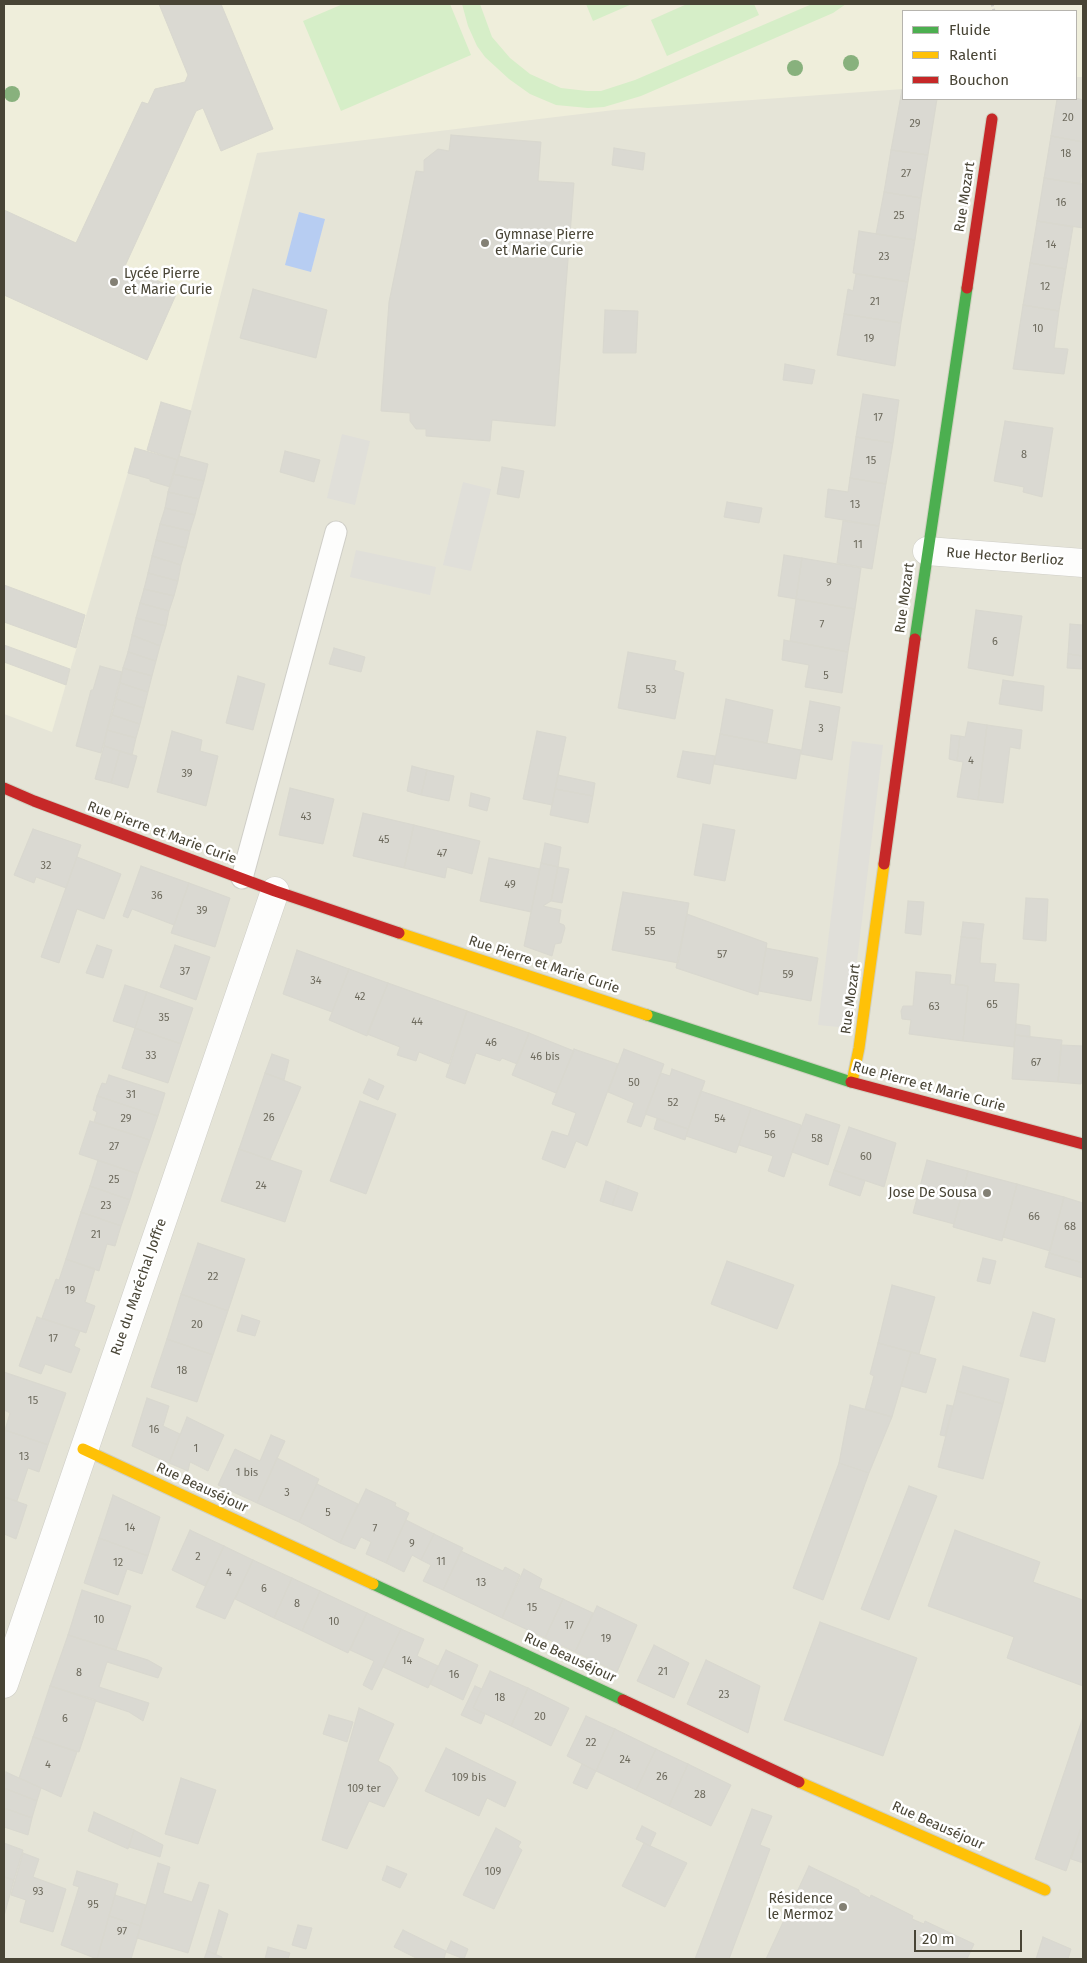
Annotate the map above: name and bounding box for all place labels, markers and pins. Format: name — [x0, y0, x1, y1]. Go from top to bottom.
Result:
place label: Gymnase Pierre et Marie Curie — [495, 227, 594, 260]
marker: Gymnase Pierre et Marie Curie — [479, 237, 491, 249]
place label: Lycée Pierre et Marie Curie — [124, 266, 212, 298]
marker: Lycée Pierre et Marie Curie — [108, 276, 120, 288]
place label: Jose De Sousa — [888, 1185, 977, 1201]
marker: Jose De Sousa — [981, 1187, 993, 1199]
place label: Résidence le Mermoz — [768, 1891, 833, 1924]
marker: Résidence le Mermoz — [837, 1901, 849, 1913]

